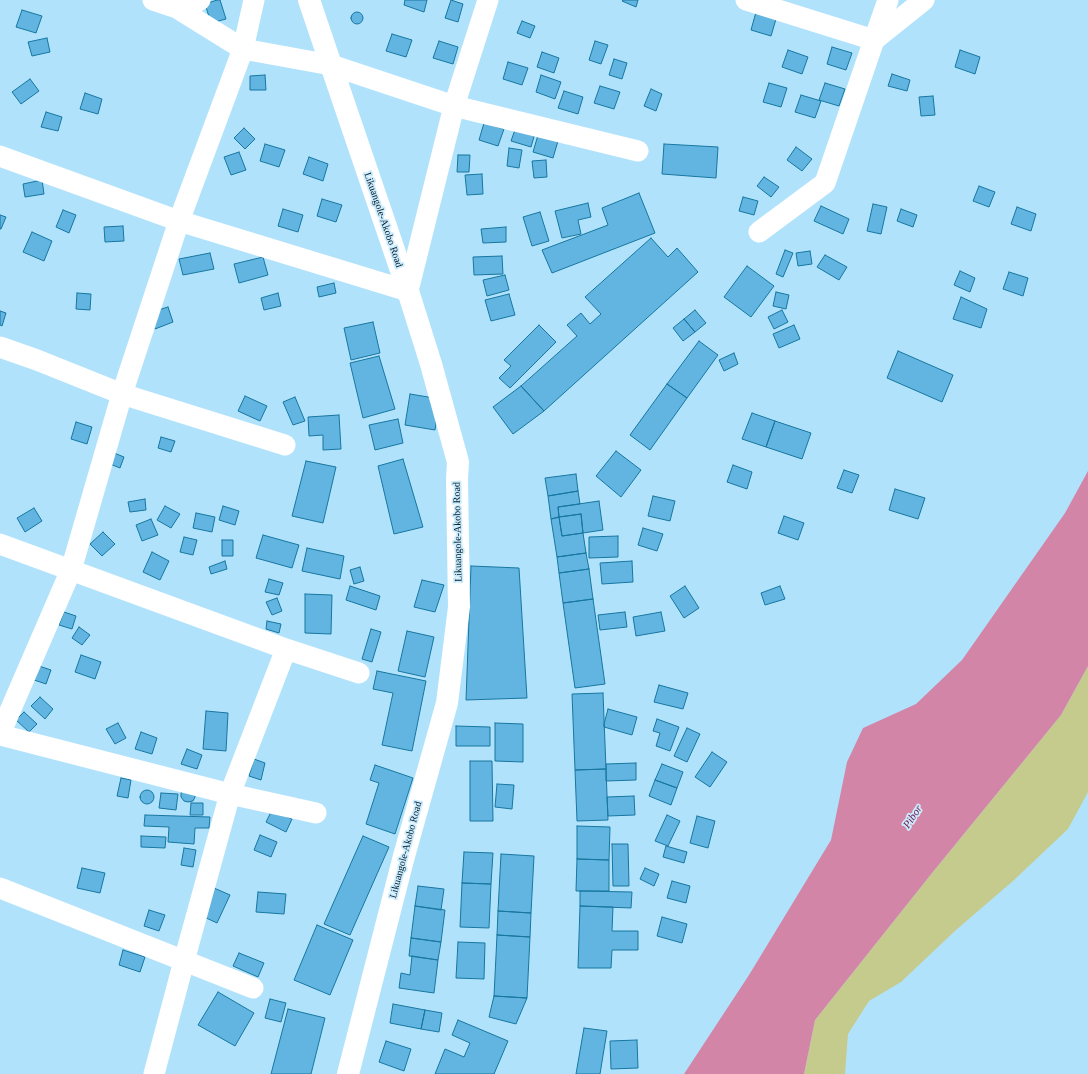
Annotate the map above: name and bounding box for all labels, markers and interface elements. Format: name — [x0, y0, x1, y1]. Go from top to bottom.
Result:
street label: Likuangole-Akobo Road — [361, 171, 405, 269]
street label: Likuangole-Akobo Road — [451, 482, 465, 582]
street label: Likuangole-Akobo Road — [387, 800, 425, 900]
water label: Pibor — [901, 803, 925, 831]

